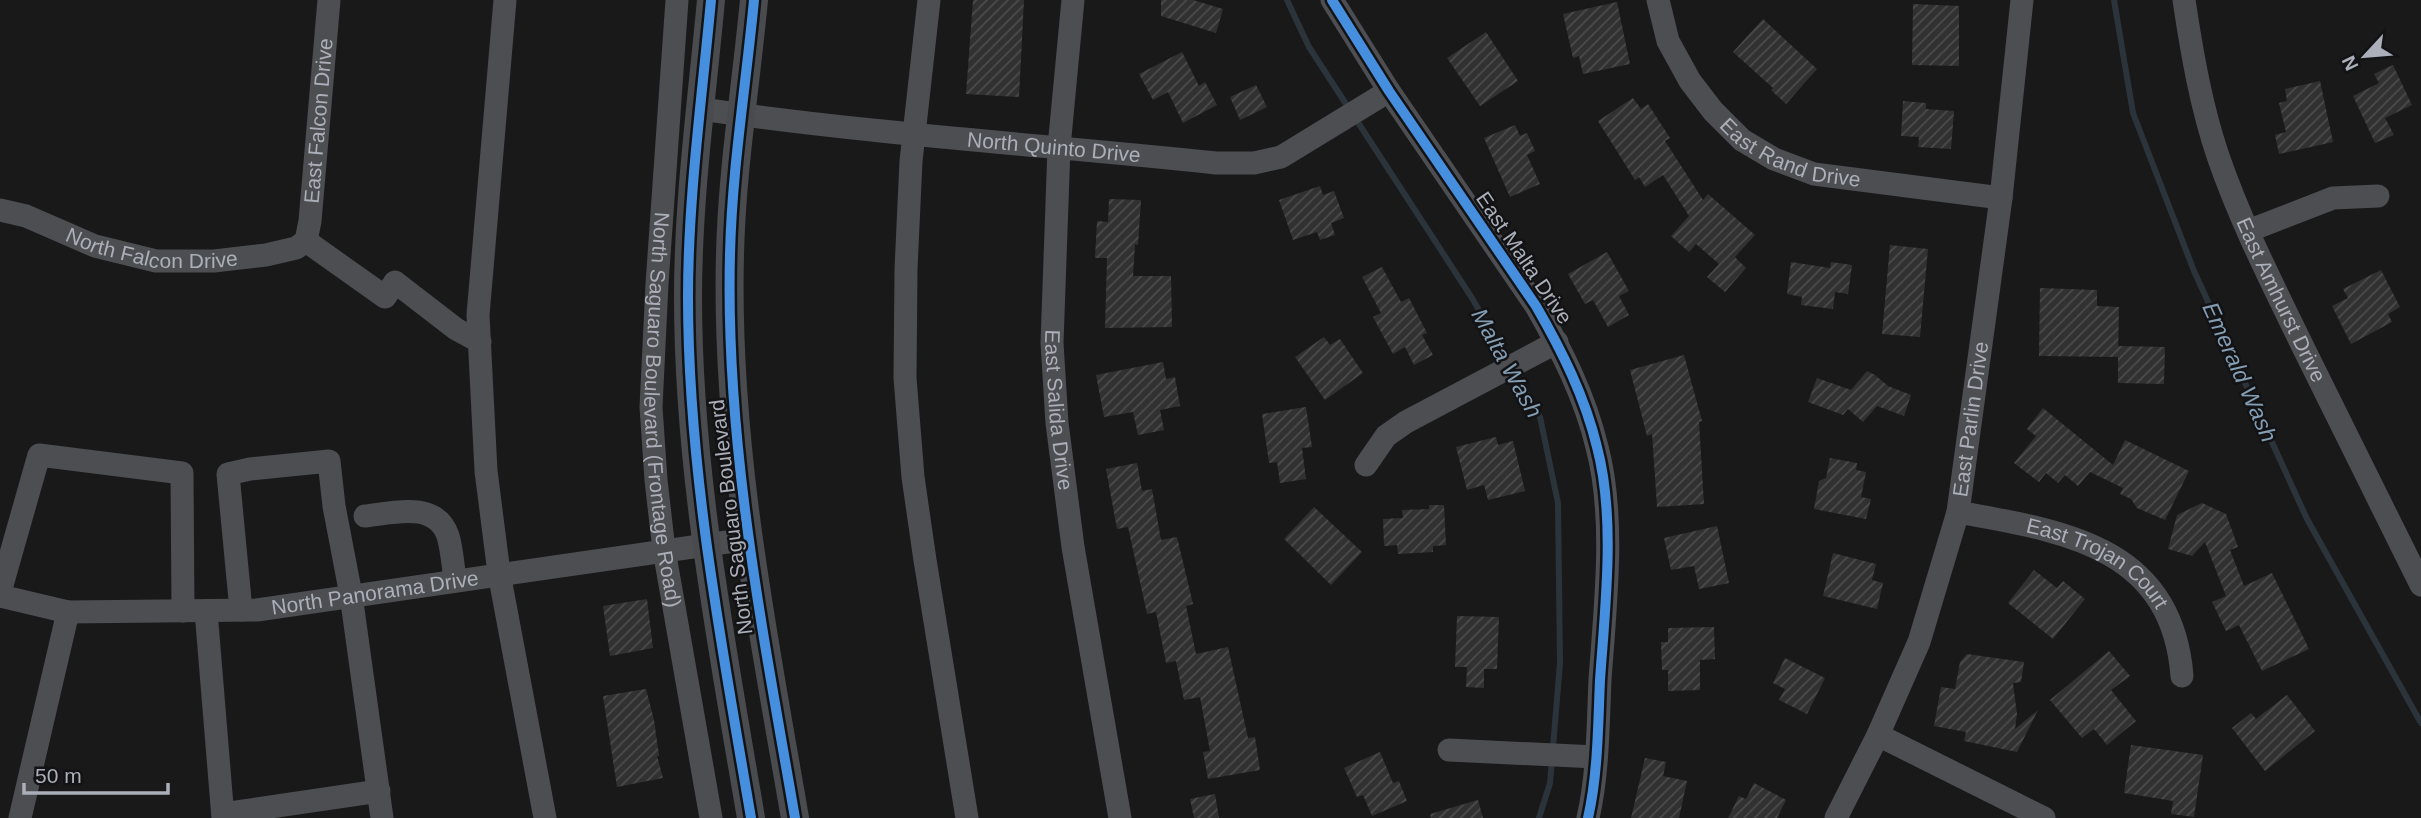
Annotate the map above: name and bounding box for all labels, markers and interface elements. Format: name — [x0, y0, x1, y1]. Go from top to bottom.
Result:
north arrow — [2330, 21, 2400, 91]
street label: East Falcon Drive — [300, 37, 337, 204]
text: N — [2338, 52, 2363, 74]
street label: East Rand Drive — [1716, 113, 1862, 191]
street label: North Quinto Drive — [966, 128, 1142, 166]
street label: East Malta Drive — [1472, 187, 1577, 328]
street label: North Saguaro Boulevard (Frontage Road) — [640, 211, 686, 609]
street label: East Amhurst Drive — [2232, 214, 2331, 386]
street label: North Falcon Drive — [63, 223, 239, 273]
water label: Emerald Wash — [2198, 298, 2282, 446]
water label: Malta Wash — [1466, 304, 1548, 422]
street label: East Salida Drive — [1041, 329, 1078, 491]
street label: East Parlin Drive — [1948, 340, 1992, 498]
street label: North Saguaro Boulevard — [705, 398, 756, 636]
street label: East Trojan Court — [2024, 514, 2173, 612]
street label: North Panorama Drive — [270, 566, 480, 619]
scale bar — [24, 752, 168, 796]
text: 50 m — [35, 764, 82, 787]

